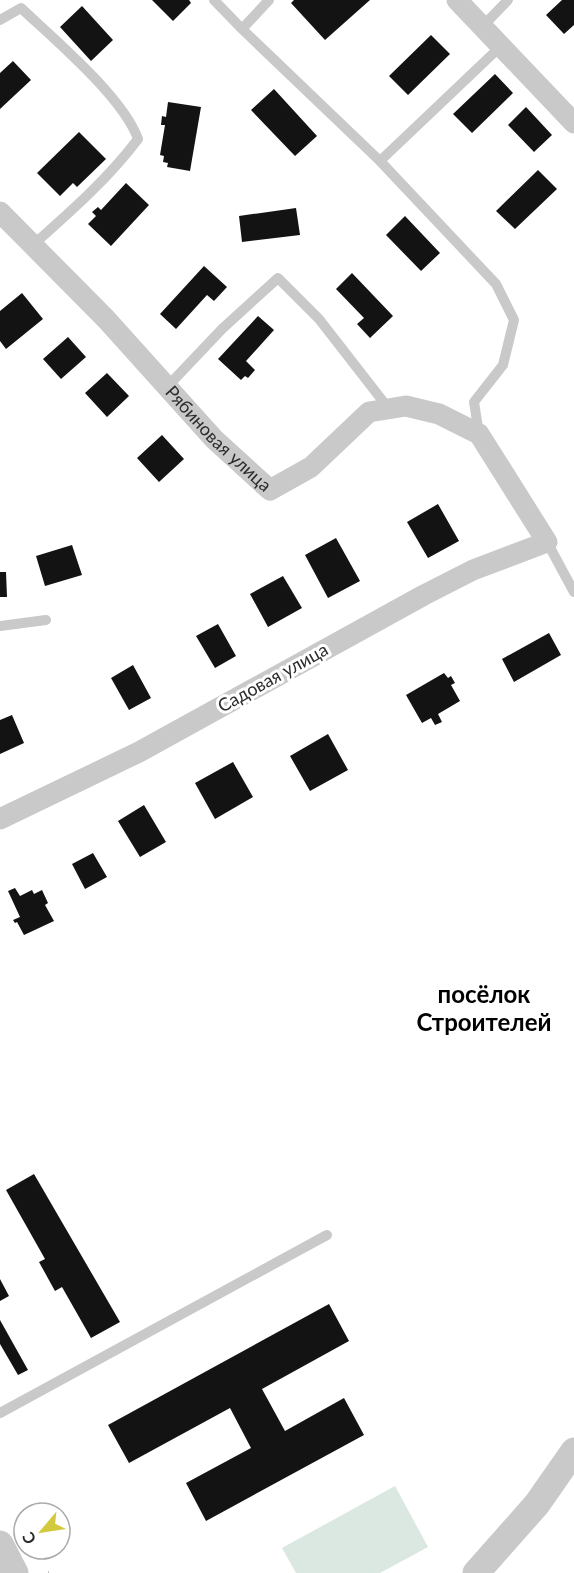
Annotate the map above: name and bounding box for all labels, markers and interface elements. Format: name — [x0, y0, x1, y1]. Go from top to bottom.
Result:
street label: Рябиновая улица — [161, 381, 276, 496]
street label: Садовая улица — [214, 638, 332, 716]
district label: посёлок Строителей — [417, 979, 551, 1036]
north arrow — [12, 1501, 72, 1561]
text: С — [17, 1529, 39, 1548]

